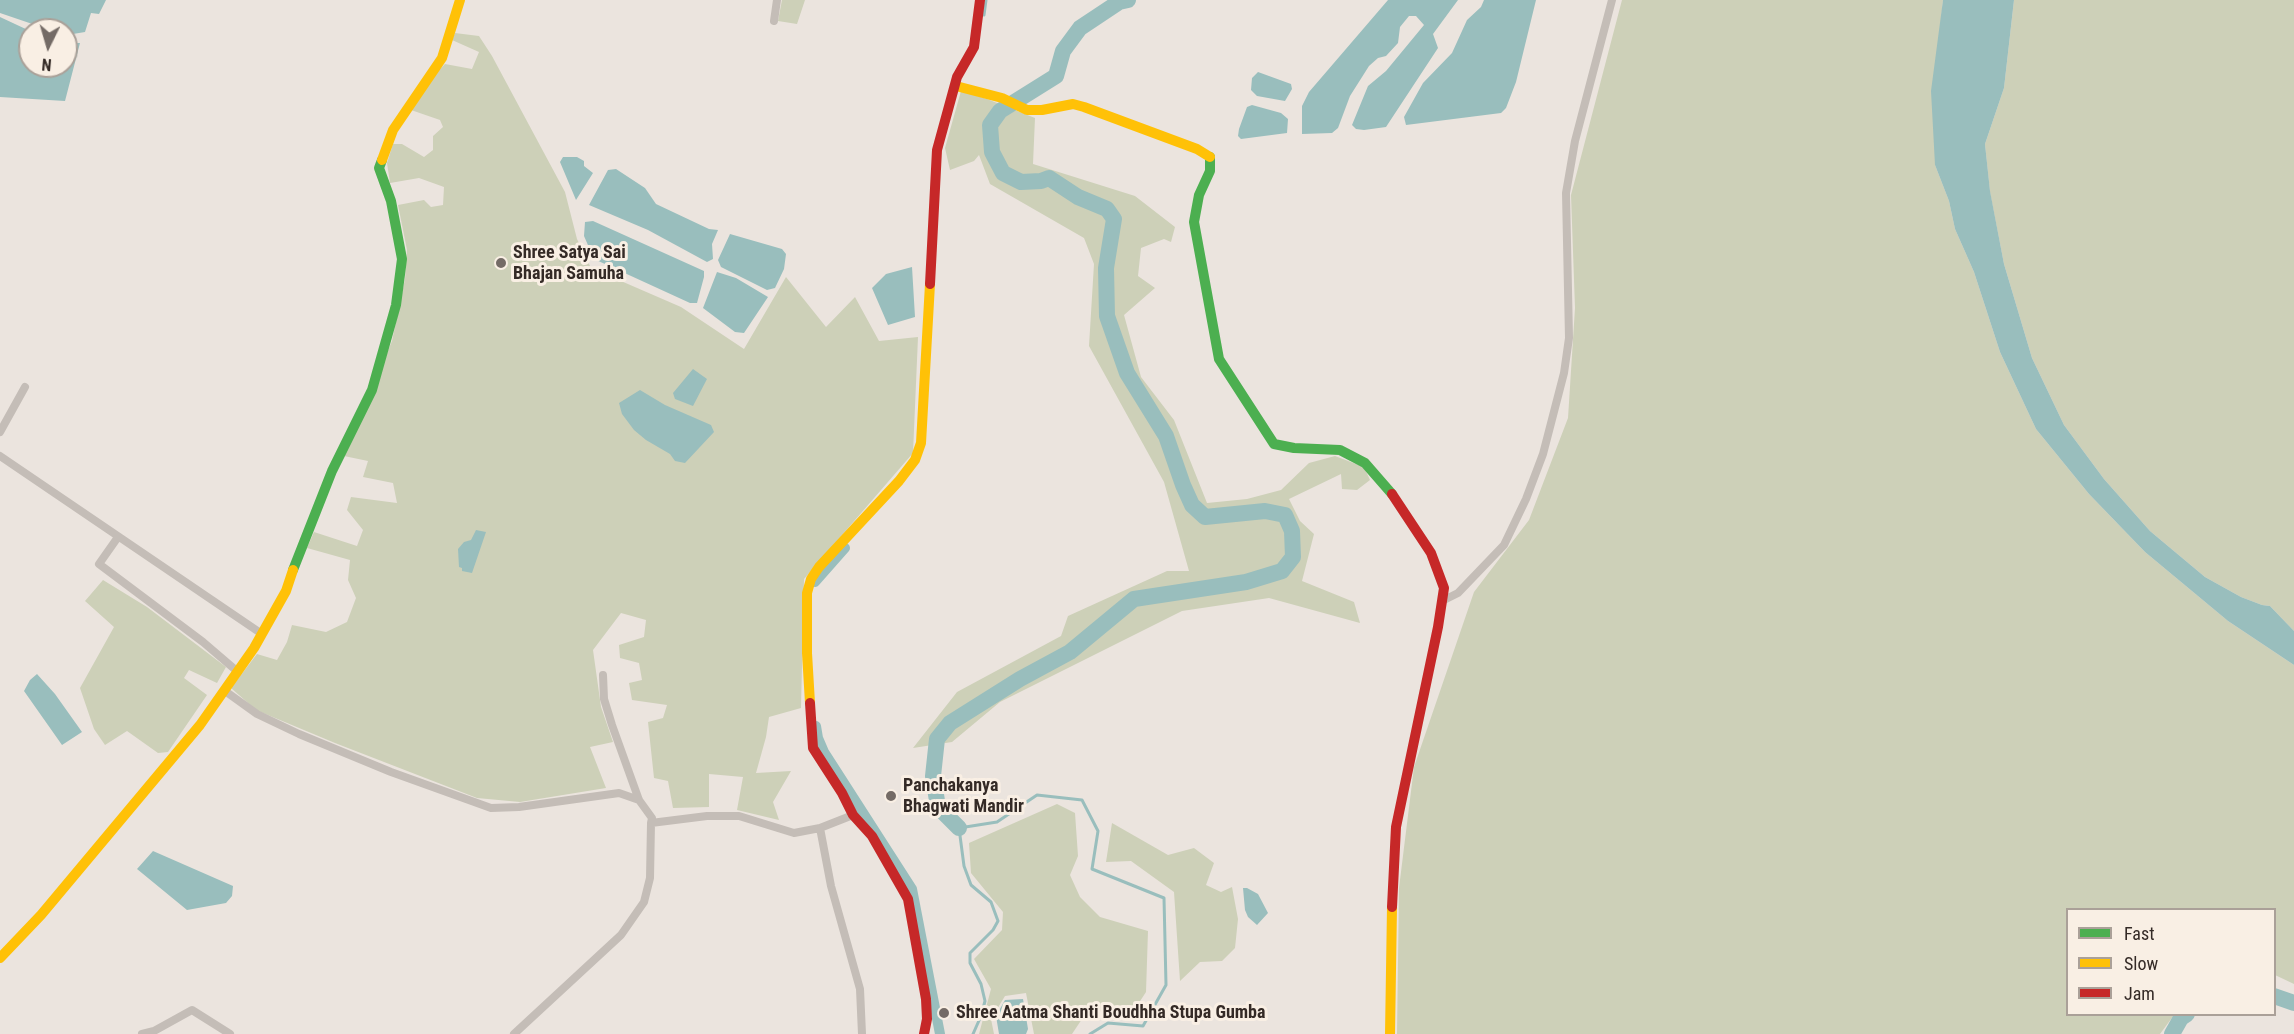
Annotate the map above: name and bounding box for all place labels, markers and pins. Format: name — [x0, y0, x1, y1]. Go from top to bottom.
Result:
place label: Shree Satya Sai Bhajan Samuha — [513, 242, 626, 284]
marker: Shree Satya Sai Bhajan Samuha — [494, 256, 508, 270]
place label: Panchakanya Bhagwati Mandir — [903, 775, 1024, 818]
marker: Panchakanya Bhagwati Mandir — [884, 789, 898, 803]
place label: Shree Aatma Shanti Boudhha Stupa Gumba — [956, 1002, 1266, 1024]
marker: Shree Aatma Shanti Boudhha Stupa Gumba — [937, 1006, 951, 1020]

